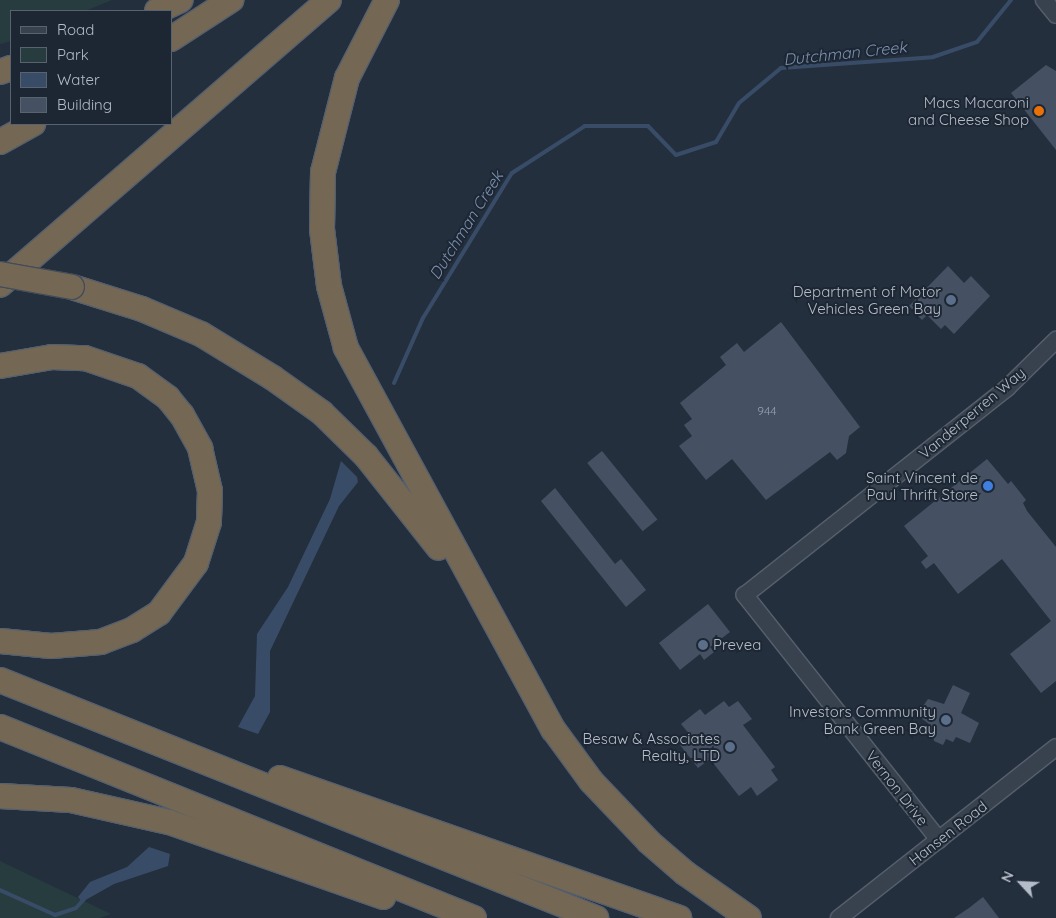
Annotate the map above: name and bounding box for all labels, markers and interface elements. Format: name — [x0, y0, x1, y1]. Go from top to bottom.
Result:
legend — [10, 10, 172, 125]
text: Road — [57, 20, 94, 39]
water label: Dutchman Creek — [782, 37, 908, 69]
text: Park — [57, 45, 89, 64]
text: Water — [57, 70, 100, 89]
place label: Macs Macaroni and Cheese Shop — [908, 93, 1029, 128]
text: Building — [57, 95, 112, 114]
marker: Macs Macaroni and Cheese Shop — [1033, 105, 1045, 117]
water label: Dutchman Creek — [425, 167, 507, 283]
place label: Department of Motor Vehicles Green Bay — [793, 282, 941, 317]
marker: Department of Motor Vehicles Green Bay — [945, 294, 957, 306]
street label: Vanderperren Way — [915, 363, 1029, 463]
house number: 944 — [757, 404, 777, 418]
place label: Saint Vincent de Paul Thrift Store — [866, 468, 978, 503]
marker: Saint Vincent de Paul Thrift Store — [982, 480, 994, 492]
place label: Prevea — [713, 636, 761, 654]
marker: Prevea — [697, 639, 709, 651]
place label: Investors Community Bank Green Bay — [789, 702, 936, 737]
marker: Investors Community Bank Green Bay — [940, 714, 952, 726]
place label: Besaw & Associates Realty, LTD — [583, 729, 720, 764]
marker: Besaw & Associates Realty, LTD — [724, 741, 736, 753]
street label: Vernon Drive — [862, 747, 932, 829]
street label: Hansen Road — [905, 797, 991, 869]
north arrow — [996, 858, 1046, 908]
text: N — [997, 868, 1018, 885]

